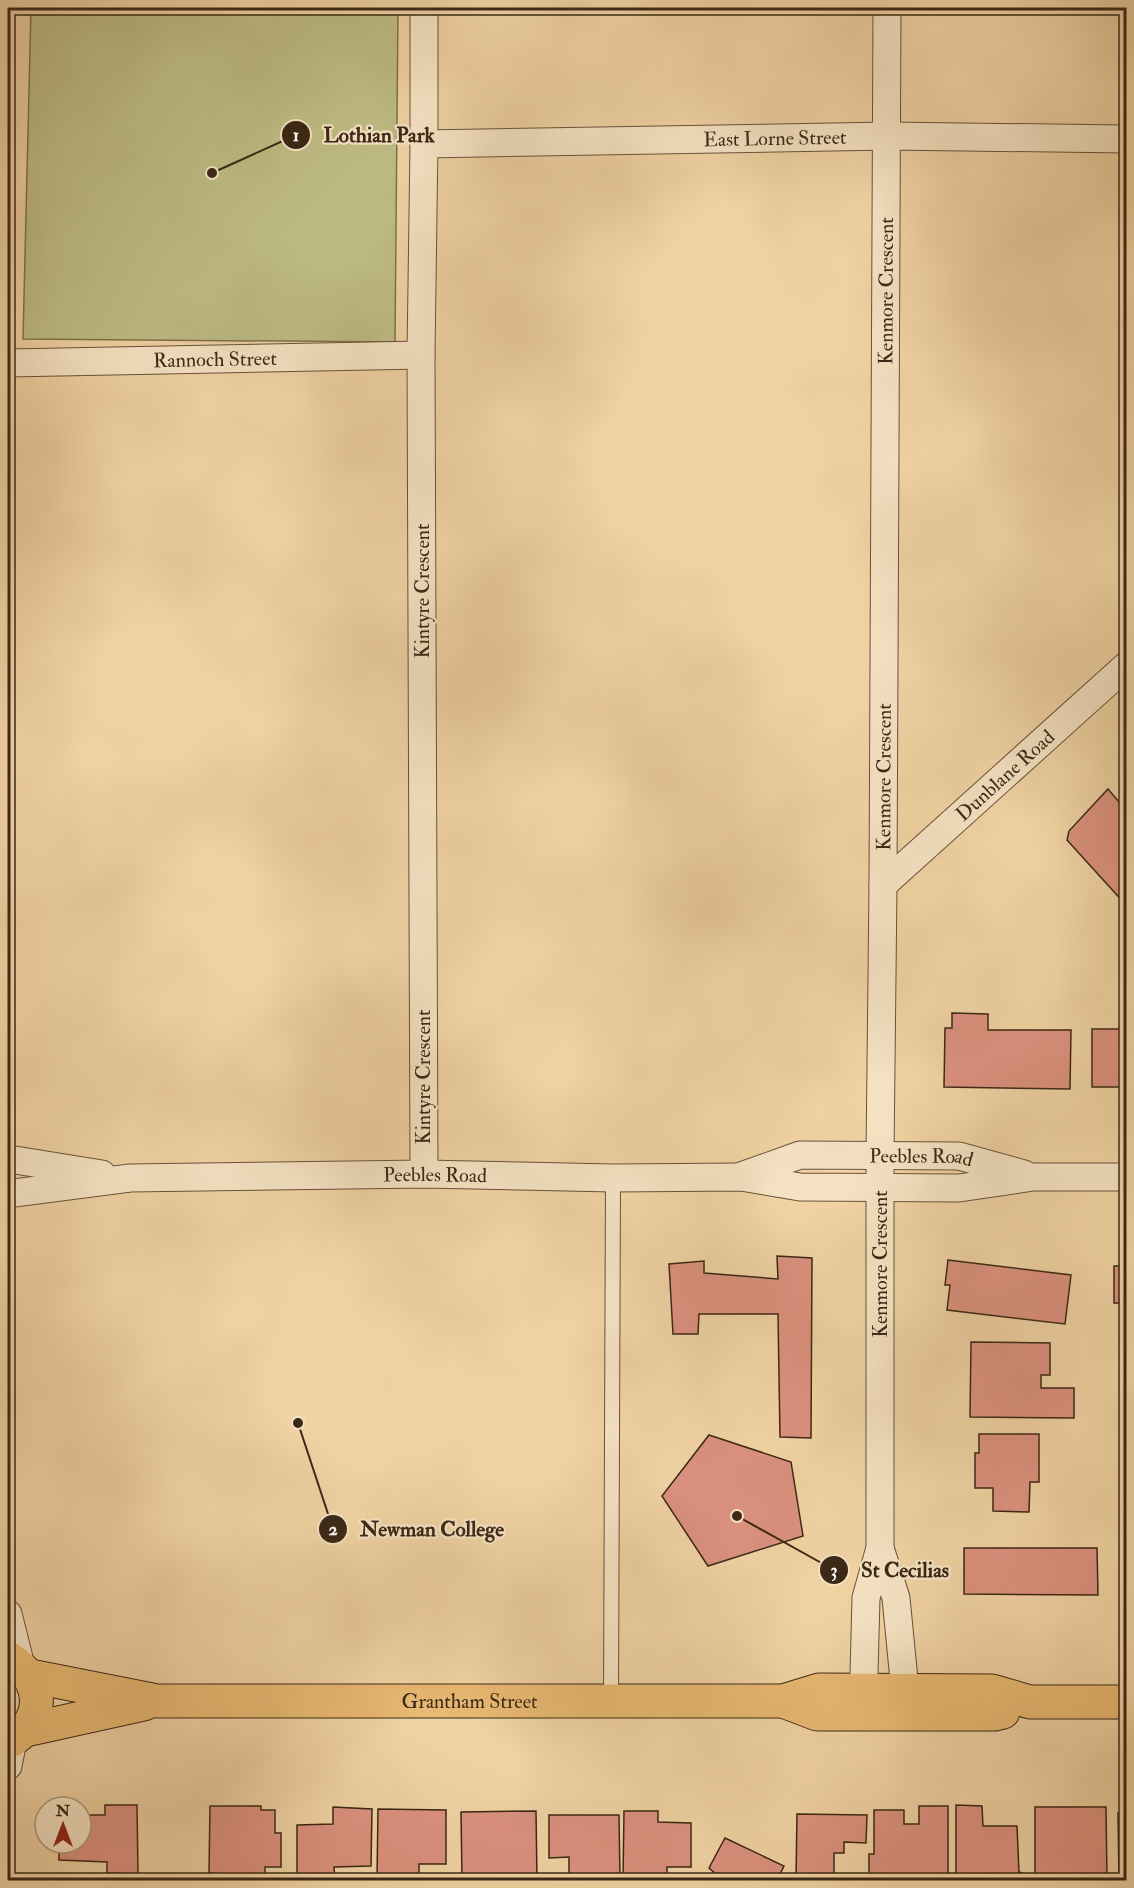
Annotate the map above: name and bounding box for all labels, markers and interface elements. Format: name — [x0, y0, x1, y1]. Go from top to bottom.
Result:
callout: Lothian Park — [281, 115, 446, 154]
text: Lothian Park — [324, 122, 435, 149]
text: 1 — [293, 124, 299, 147]
street label: East Lorne Street — [703, 125, 847, 152]
street label: Kenmore Crescent — [873, 217, 899, 365]
street label: Rannoch Street — [153, 346, 278, 373]
street label: Kintyre Crescent — [410, 523, 435, 658]
street label: Kenmore Crescent — [871, 703, 897, 851]
street label: Dunblane Road — [950, 724, 1060, 827]
street label: Kintyre Crescent — [411, 1009, 436, 1144]
street label: Peebles Road — [869, 1143, 976, 1172]
street label: Peebles Road — [383, 1162, 487, 1188]
street label: Kenmore Crescent — [868, 1190, 893, 1338]
callout: Newman College — [318, 1510, 516, 1549]
text: Newman College — [359, 1516, 504, 1543]
text: 2 — [328, 1518, 338, 1541]
callout: St Cecilias — [819, 1551, 961, 1590]
text: St Cecilias — [861, 1557, 949, 1584]
text: 3 — [831, 1559, 838, 1582]
street label: Grantham Street — [402, 1689, 538, 1714]
north arrow — [33, 1795, 93, 1855]
text: N — [55, 1801, 71, 1821]

